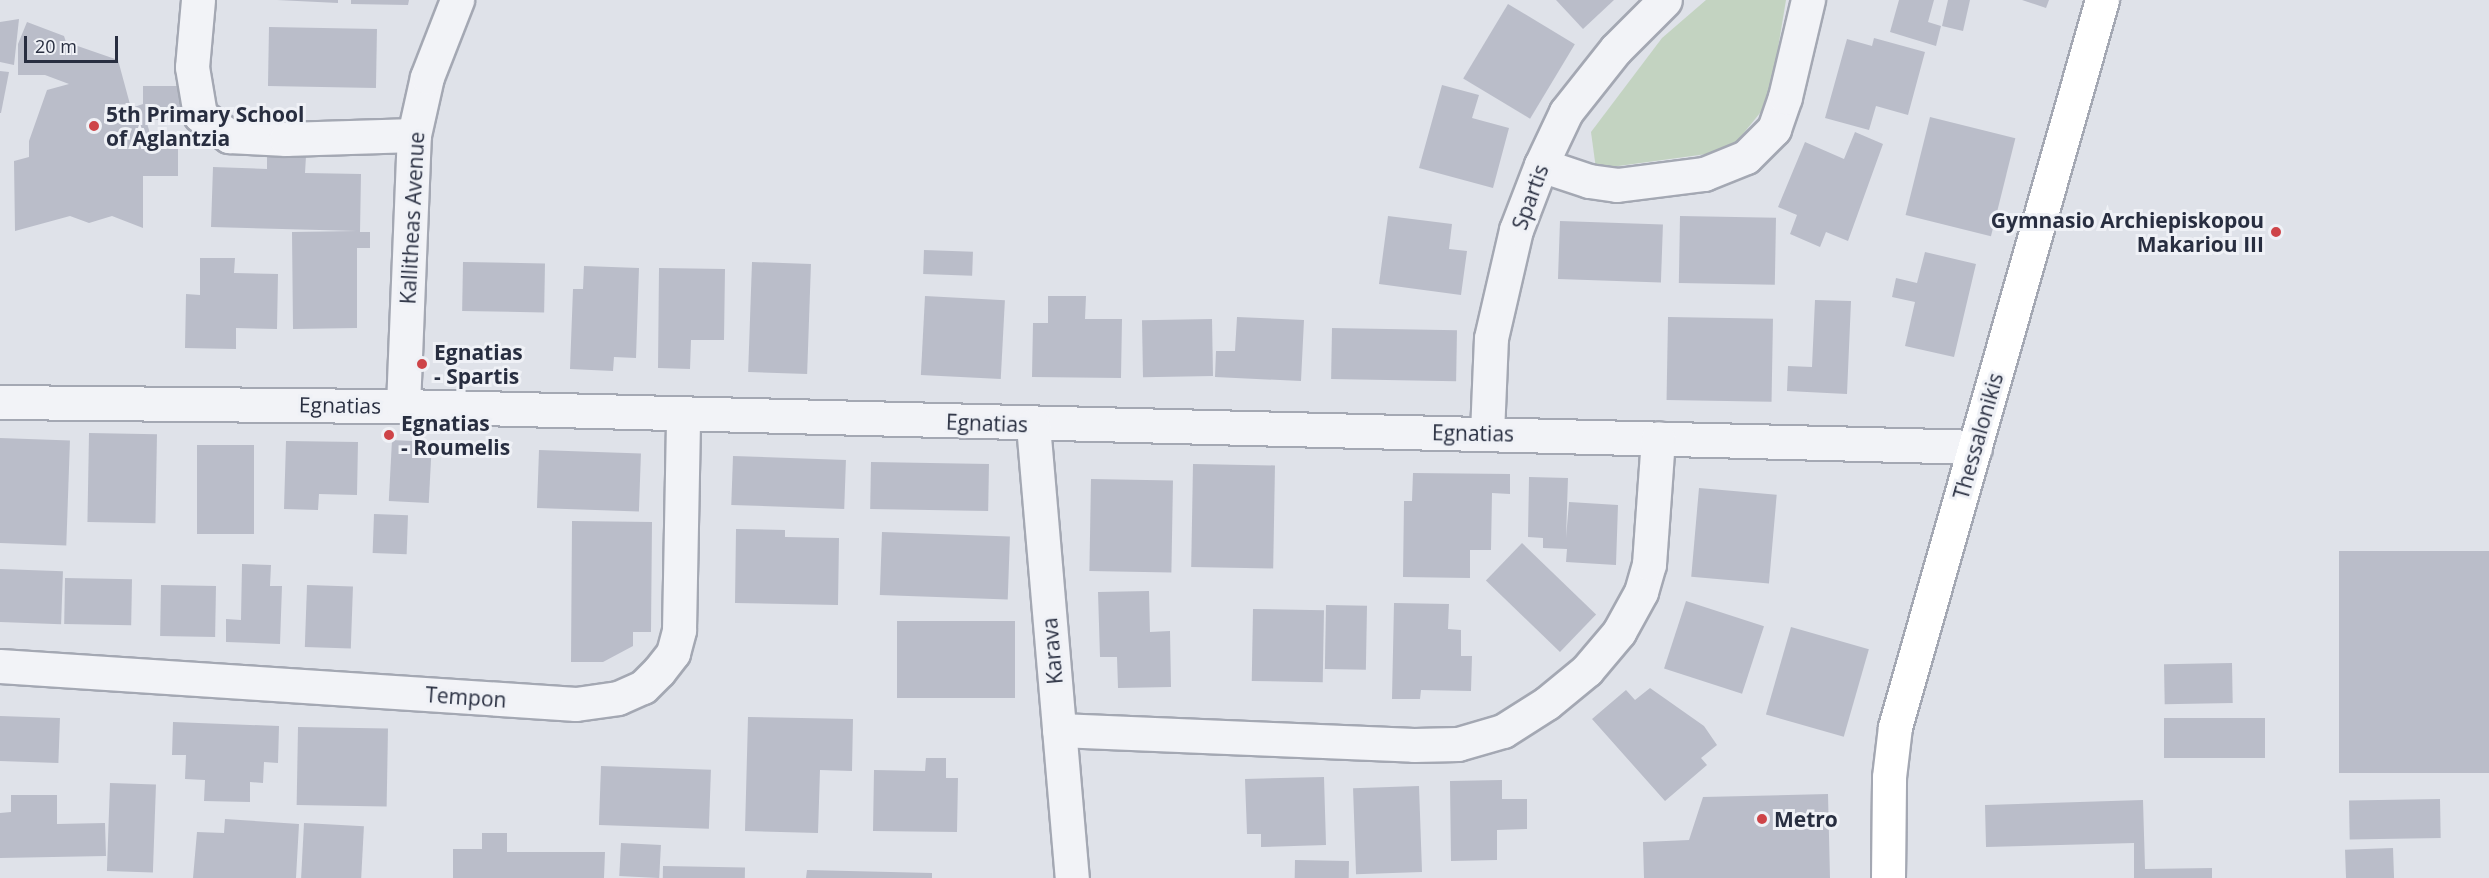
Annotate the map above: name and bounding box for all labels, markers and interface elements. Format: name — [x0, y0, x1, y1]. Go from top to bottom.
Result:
scale bar — [27, 24, 122, 62]
text: 20 m — [35, 34, 77, 58]
place label: 5th Primary School of Aglantzia — [106, 101, 304, 151]
marker: 5th Primary School of Aglantzia — [87, 119, 101, 133]
street label: Kallitheas Avenue — [395, 131, 429, 305]
street label: Spartis — [1507, 161, 1553, 233]
place label: Gymnasio Archiepiskopou Makariou III — [1991, 207, 2264, 257]
marker: Gymnasio Archiepiskopou Makariou III — [2269, 225, 2283, 239]
place label: Egnatias - Spartis — [434, 339, 523, 389]
marker: Egnatias - Spartis — [415, 357, 429, 371]
street label: Thessalonikis — [1948, 370, 2008, 502]
street label: Egnatias — [299, 392, 381, 418]
street label: Egnatias — [946, 409, 1028, 437]
place label: Egnatias - Roumelis — [401, 410, 510, 460]
street label: Egnatias — [1432, 420, 1514, 446]
marker: Egnatias - Roumelis — [382, 428, 396, 442]
street label: Karava — [1037, 617, 1067, 685]
street label: Tempon — [425, 682, 507, 712]
place label: Metro — [1774, 806, 1838, 832]
marker: Metro — [1755, 812, 1769, 826]

